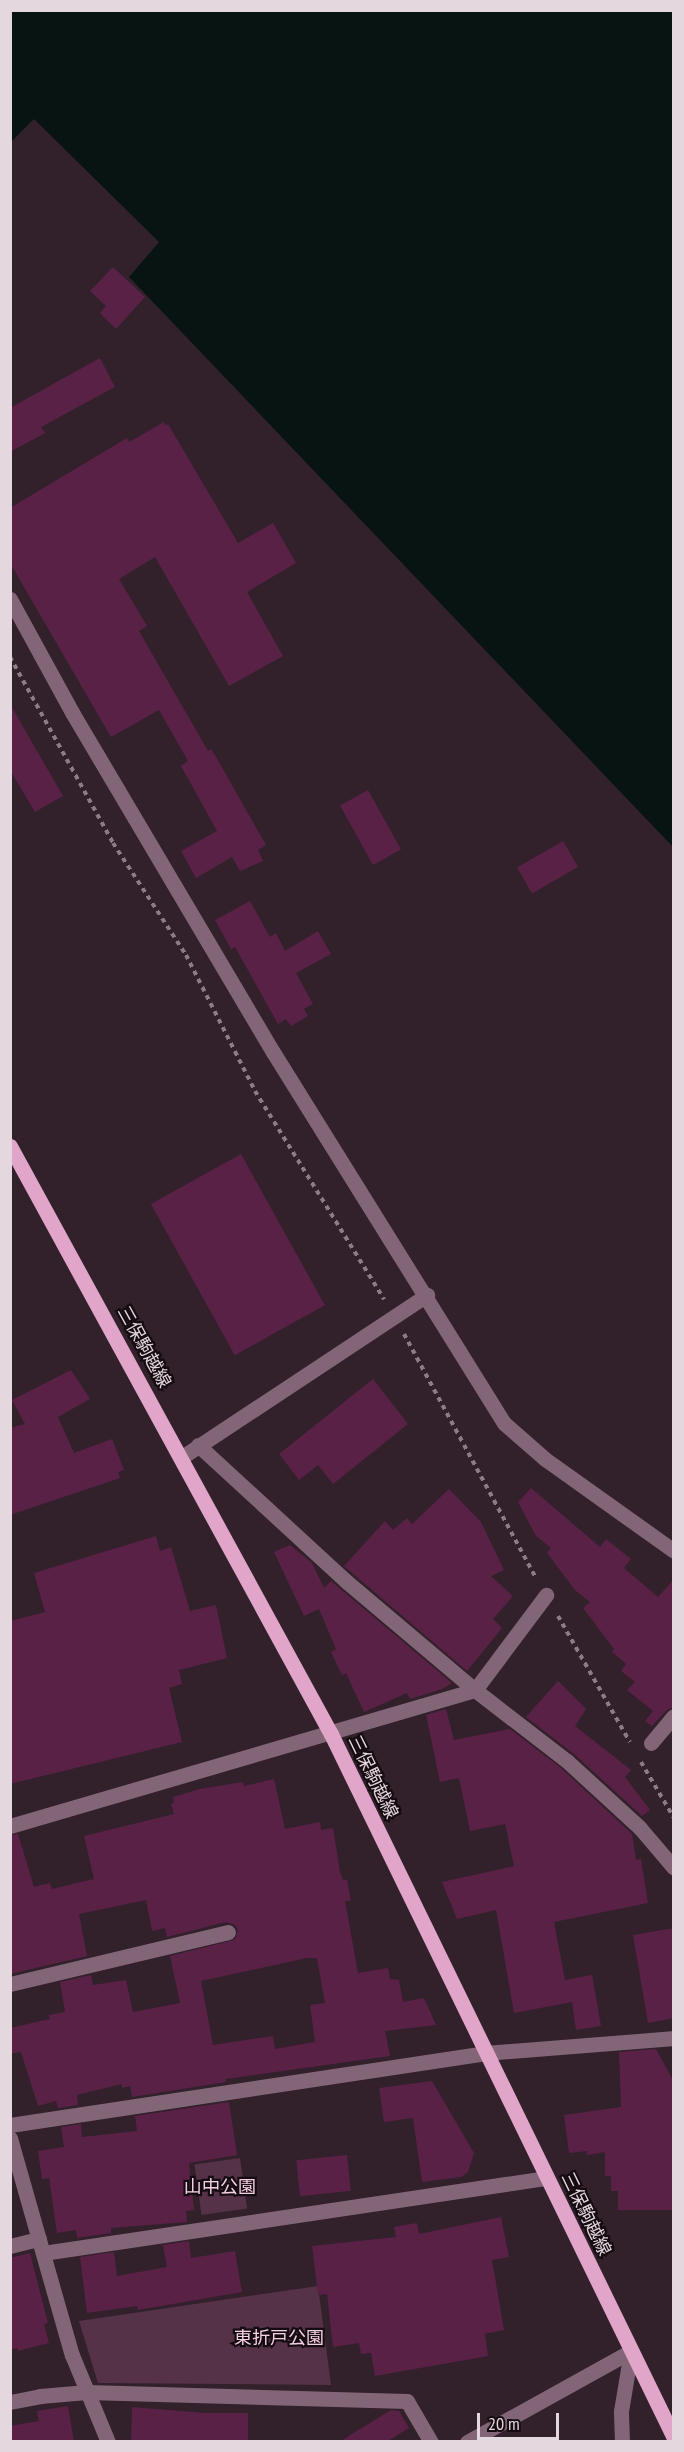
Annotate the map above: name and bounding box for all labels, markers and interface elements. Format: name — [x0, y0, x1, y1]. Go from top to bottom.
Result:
street label: 三保駒越線 — [113, 1302, 175, 1392]
street label: 三保駒越線 — [344, 1732, 402, 1822]
street label: 三保駒越線 — [557, 2169, 615, 2259]
park label: 山中公園 — [184, 2176, 256, 2198]
park label: 東折戸公園 — [234, 2327, 324, 2349]
scale bar — [480, 2401, 562, 2439]
text: 20 m — [488, 2412, 520, 2435]

